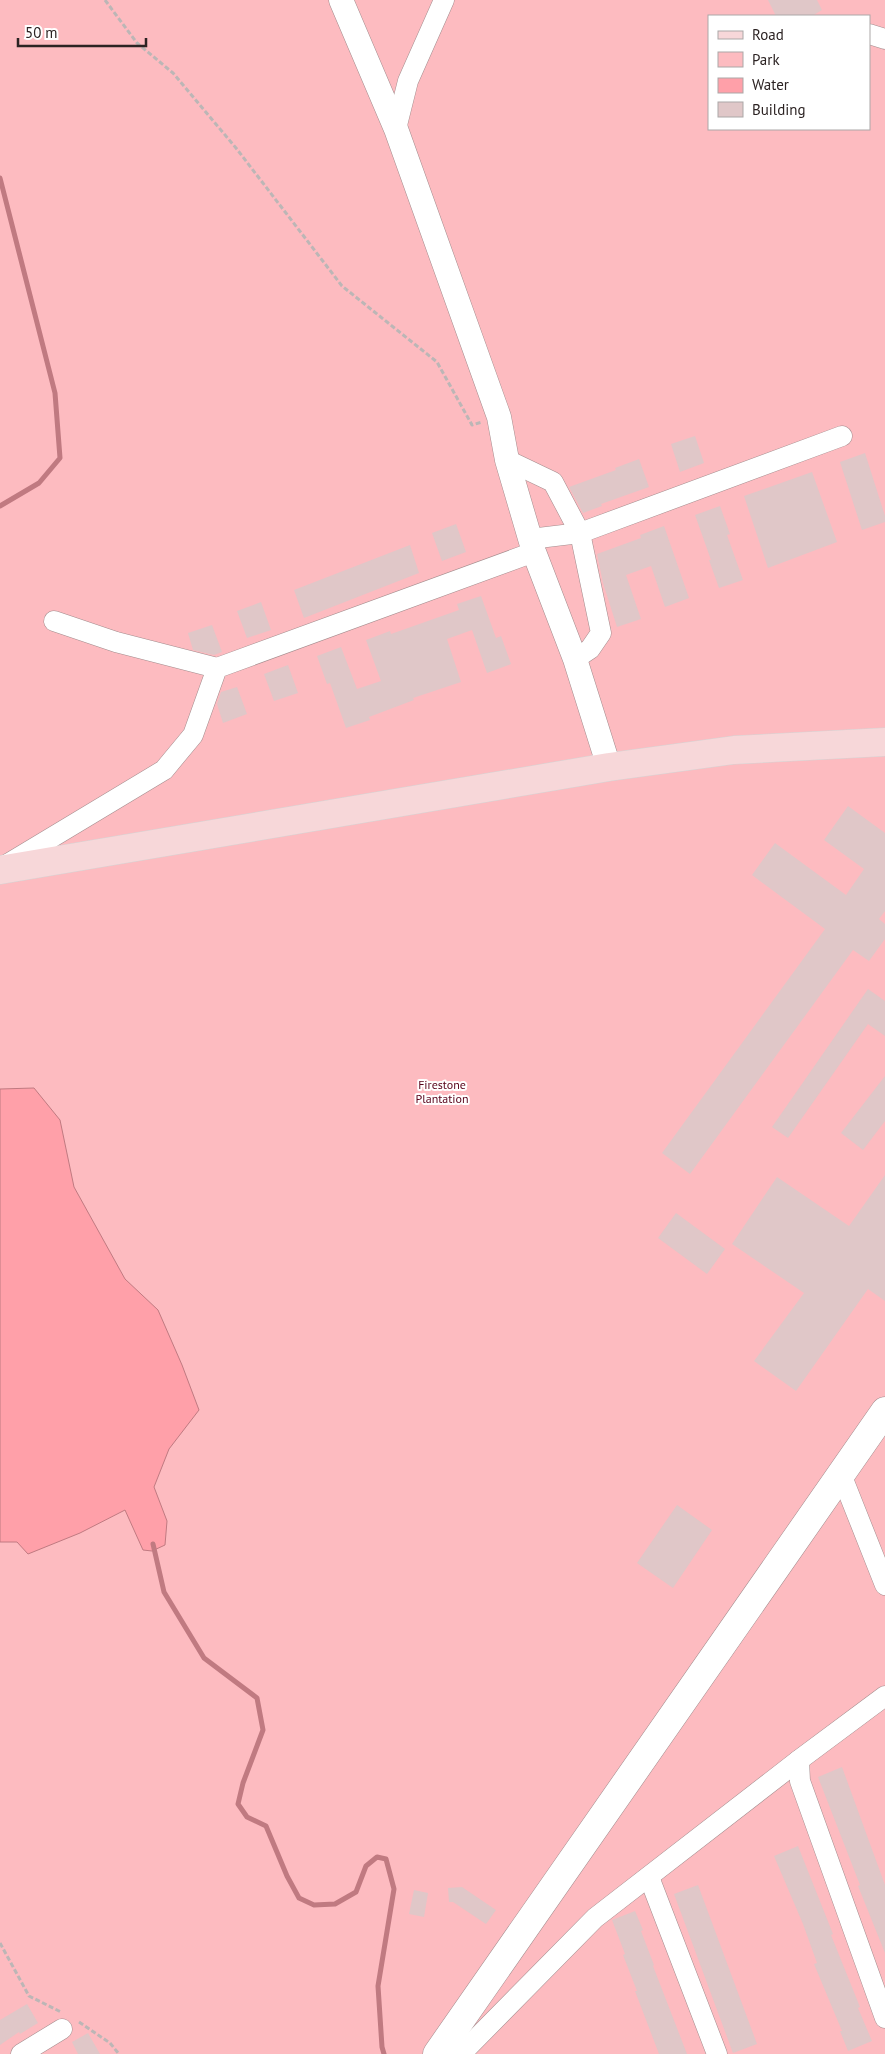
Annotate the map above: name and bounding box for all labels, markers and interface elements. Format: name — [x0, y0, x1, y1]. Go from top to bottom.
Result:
scale bar — [18, 15, 145, 47]
legend — [708, 15, 870, 130]
text: 50 m — [25, 23, 58, 42]
text: Road — [752, 25, 784, 44]
text: Park — [752, 50, 780, 69]
text: Water — [752, 75, 789, 94]
text: Building — [752, 100, 806, 119]
park label: Firestone Plantation — [415, 1077, 469, 1106]

